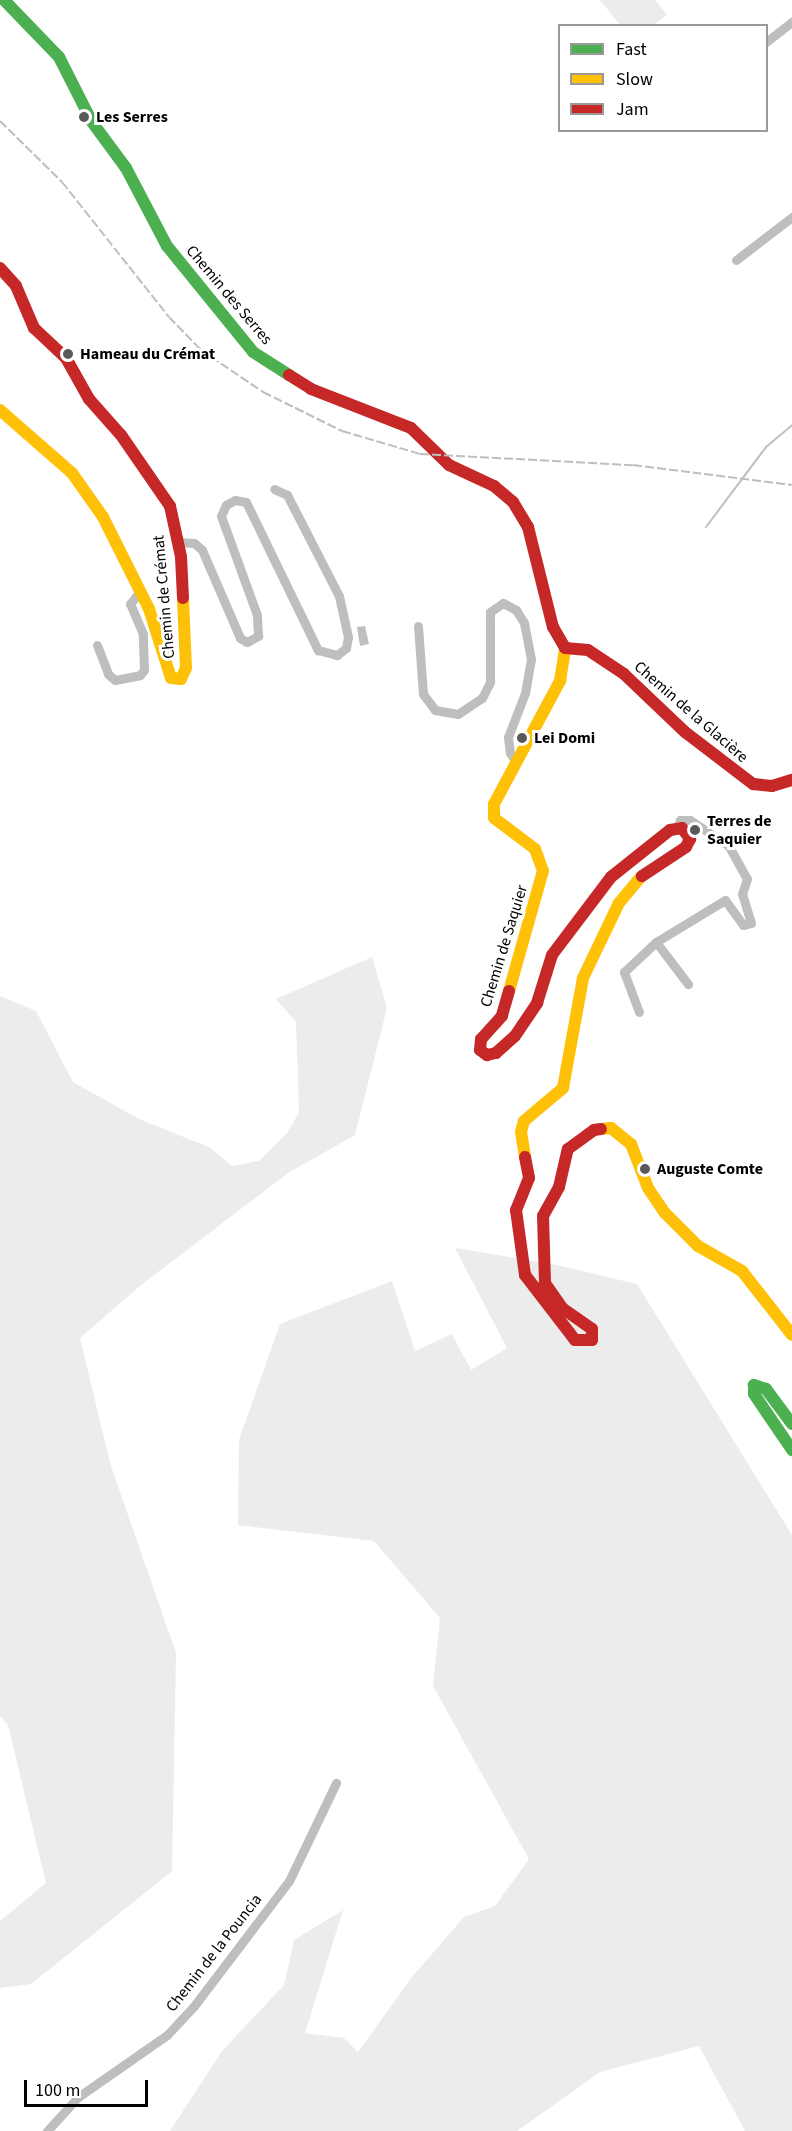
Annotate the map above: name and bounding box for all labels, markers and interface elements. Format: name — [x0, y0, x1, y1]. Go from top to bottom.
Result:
legend — [558, 24, 768, 132]
text: Fast — [616, 37, 647, 62]
text: Slow — [616, 67, 653, 92]
text: Jam — [616, 97, 649, 122]
place label: Les Serres — [96, 107, 168, 127]
marker: Les Serres — [77, 110, 91, 124]
street label: Chemin des Serres — [182, 241, 276, 349]
place label: Hameau du Crémat — [80, 344, 215, 364]
marker: Hameau du Crémat — [61, 347, 75, 361]
street label: Chemin de Crémat — [149, 534, 179, 660]
street label: Chemin de la Glacière — [630, 657, 752, 767]
place label: Lei Domi — [534, 728, 595, 748]
marker: Lei Domi — [515, 731, 529, 745]
place label: Terres de Saquier — [707, 811, 772, 849]
marker: Terres de Saquier — [688, 823, 702, 837]
street label: Chemin de Saquier — [476, 883, 532, 1009]
place label: Auguste Comte — [657, 1159, 763, 1179]
marker: Auguste Comte — [638, 1162, 652, 1176]
street label: Chemin de la Pouncia — [162, 1890, 266, 2016]
scale bar — [27, 2068, 152, 2106]
text: 100 m — [35, 2078, 80, 2103]

